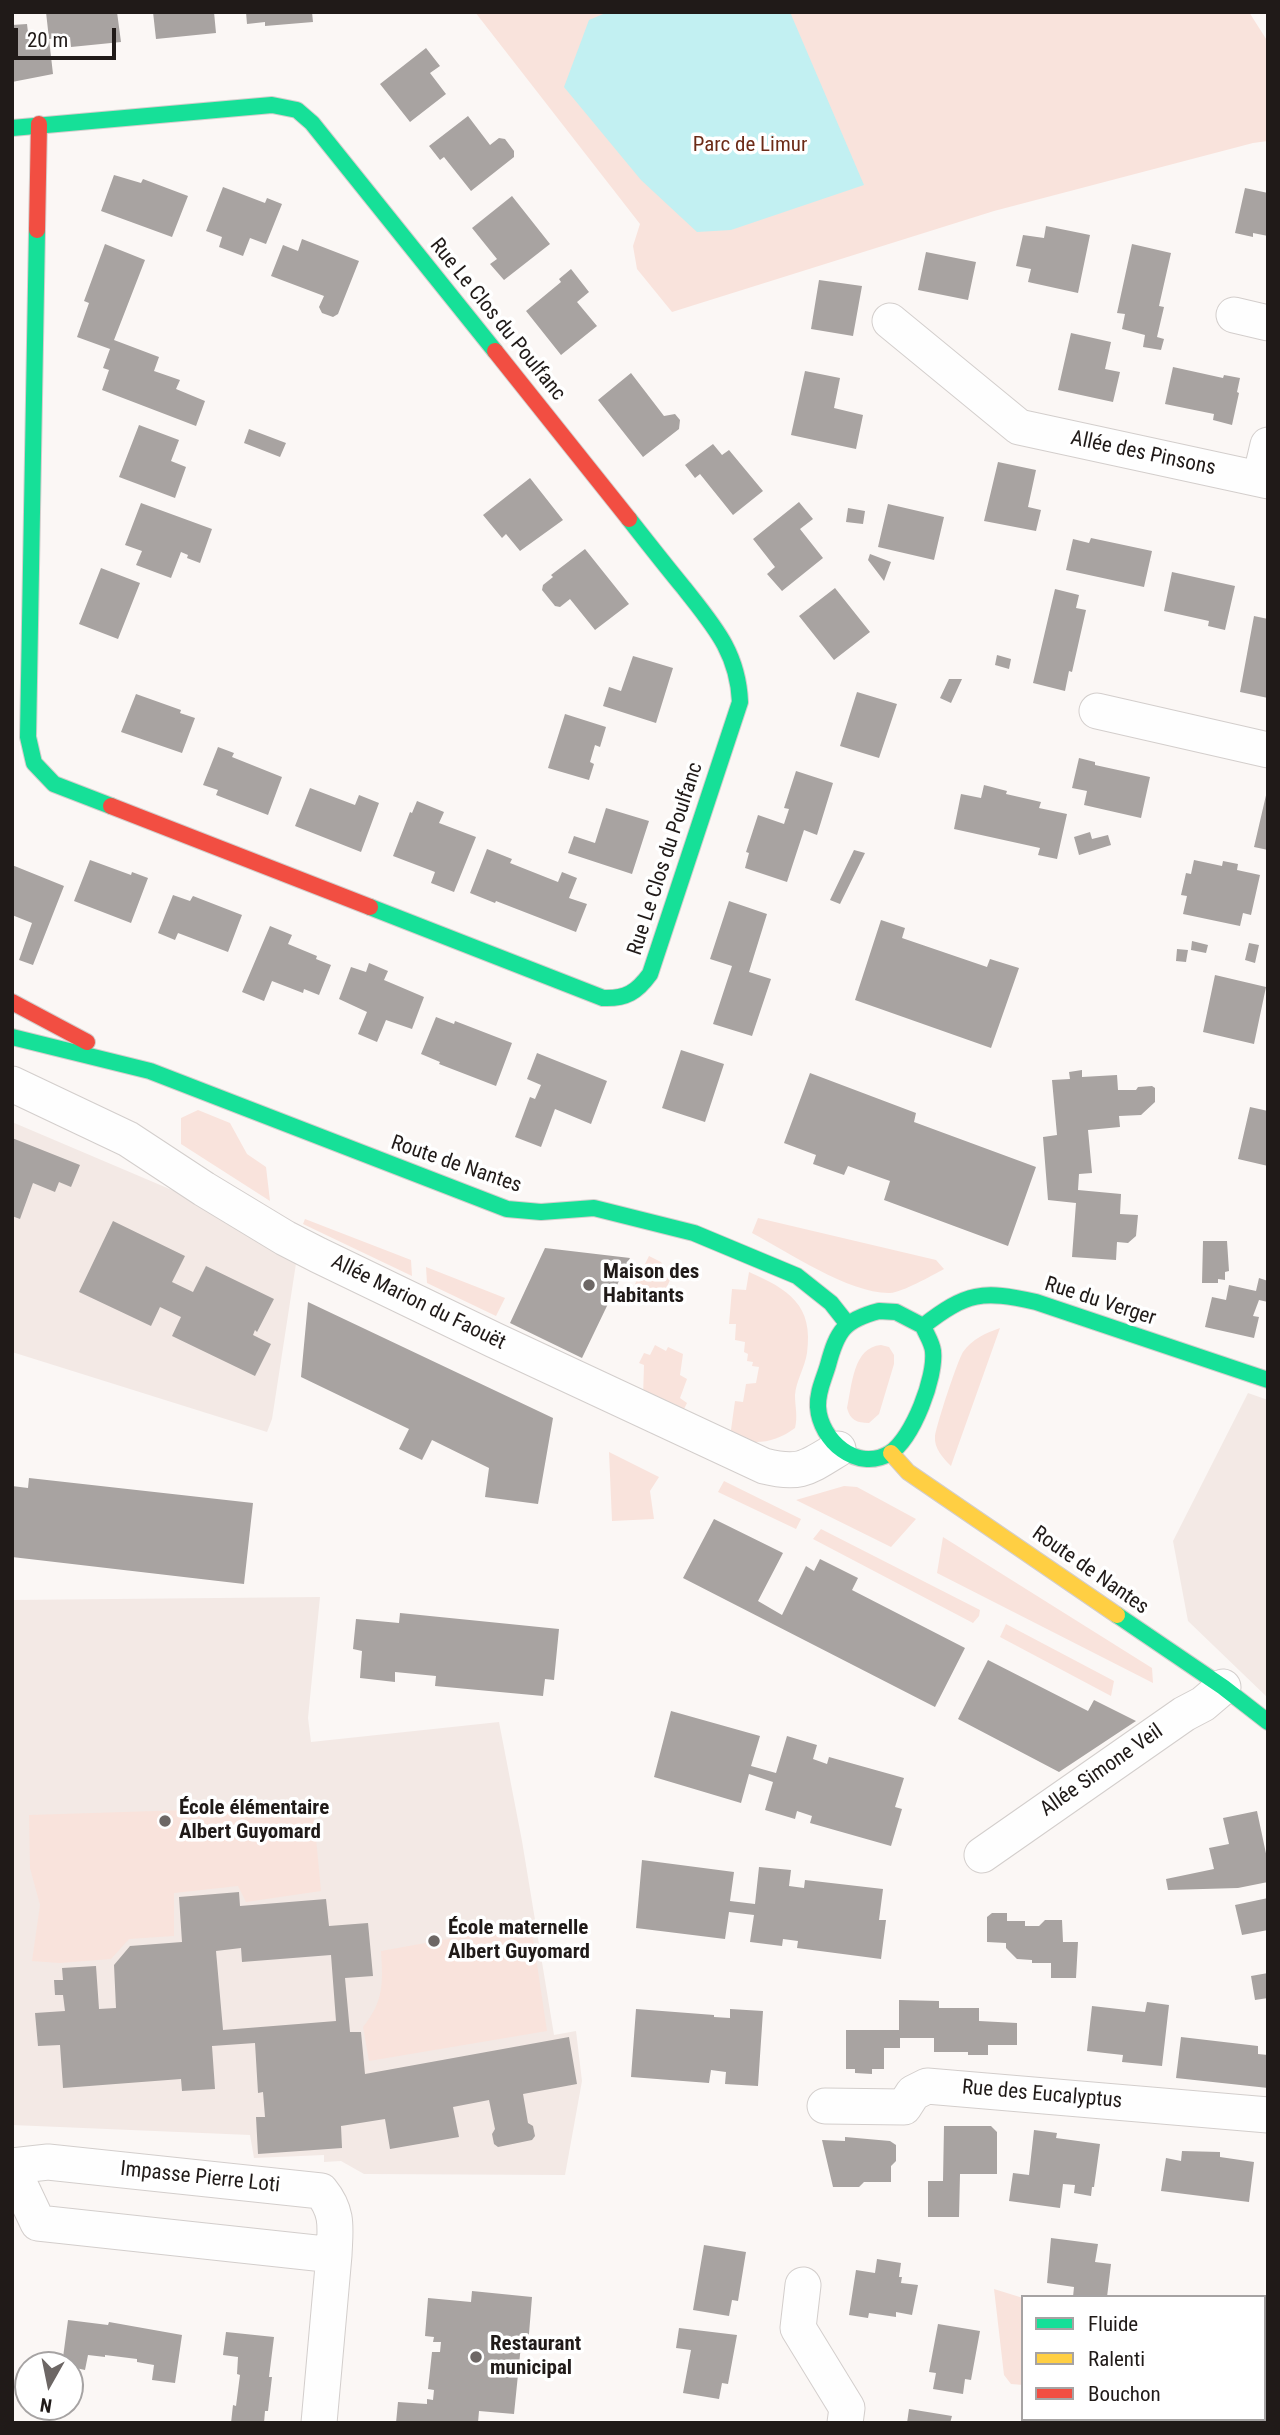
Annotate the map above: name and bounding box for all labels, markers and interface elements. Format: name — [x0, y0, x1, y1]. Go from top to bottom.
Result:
scale bar — [18, 14, 119, 58]
text: 20 m — [27, 28, 68, 52]
park label: Parc de Limur — [693, 133, 807, 159]
street label: Rue Le Clos du Poulfanc — [424, 234, 570, 406]
street label: Allée des Pinsons — [1068, 426, 1218, 482]
street label: Rue Le Clos du Poulfanc — [623, 759, 709, 959]
street label: Route de Nantes — [387, 1131, 525, 1199]
street label: Allée Marion du Faouët — [327, 1250, 509, 1356]
place label: Maison des Habitants — [603, 1260, 699, 1310]
street label: Rue du Verger — [1041, 1272, 1159, 1332]
marker: Maison des Habitants — [581, 1277, 597, 1293]
street label: Route de Nantes — [1027, 1521, 1153, 1621]
street label: Allée Simone Veil — [1036, 1719, 1168, 1823]
place label: École élémentaire Albert Guyomard — [179, 1796, 329, 1846]
marker: École élémentaire Albert Guyomard — [157, 1813, 173, 1829]
place label: École maternelle Albert Guyomard — [448, 1916, 590, 1966]
marker: École maternelle Albert Guyomard — [426, 1933, 442, 1949]
street label: Rue des Eucalyptus — [961, 2075, 1123, 2115]
street label: Impasse Pierre Loti — [119, 2157, 281, 2199]
legend — [1021, 2295, 1266, 2421]
text: Fluide — [1088, 2312, 1138, 2336]
place label: Restaurant municipal — [490, 2332, 581, 2382]
text: Ralenti — [1088, 2347, 1145, 2371]
marker: Restaurant municipal — [468, 2349, 484, 2365]
north arrow — [14, 2351, 84, 2421]
text: Bouchon — [1088, 2382, 1161, 2406]
text: N — [38, 2393, 54, 2418]

